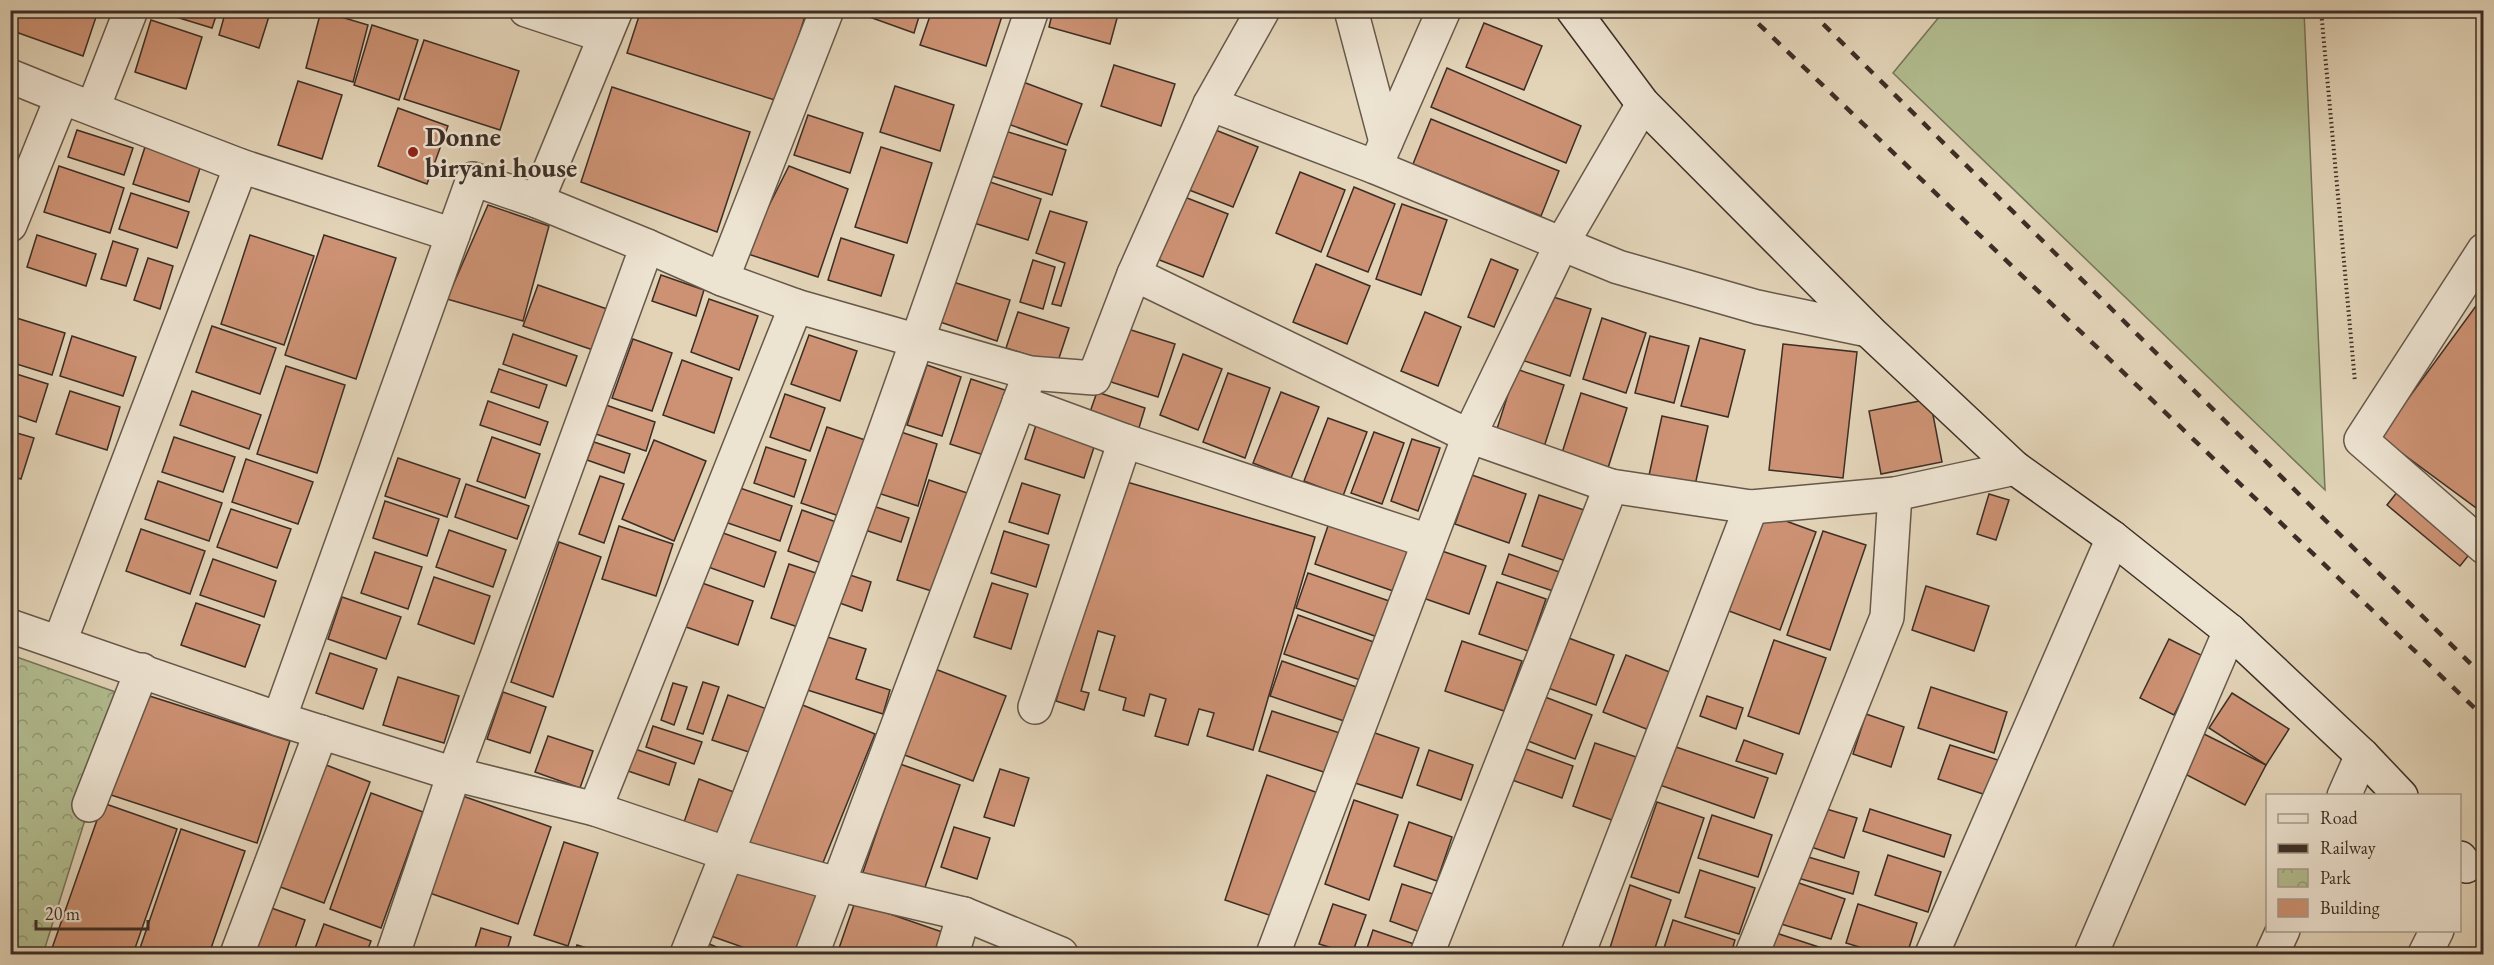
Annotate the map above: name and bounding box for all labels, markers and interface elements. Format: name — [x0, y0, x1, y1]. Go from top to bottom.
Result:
place label: Donne biryani house — [425, 119, 577, 185]
marker: Donne biryani house — [406, 145, 420, 159]
legend — [2266, 794, 2461, 932]
text: Road — [2320, 806, 2359, 829]
text: Railway — [2320, 836, 2376, 859]
text: Park — [2320, 866, 2351, 889]
scale bar — [36, 893, 148, 931]
text: Building — [2320, 896, 2380, 919]
text: 20 m — [45, 902, 80, 925]

